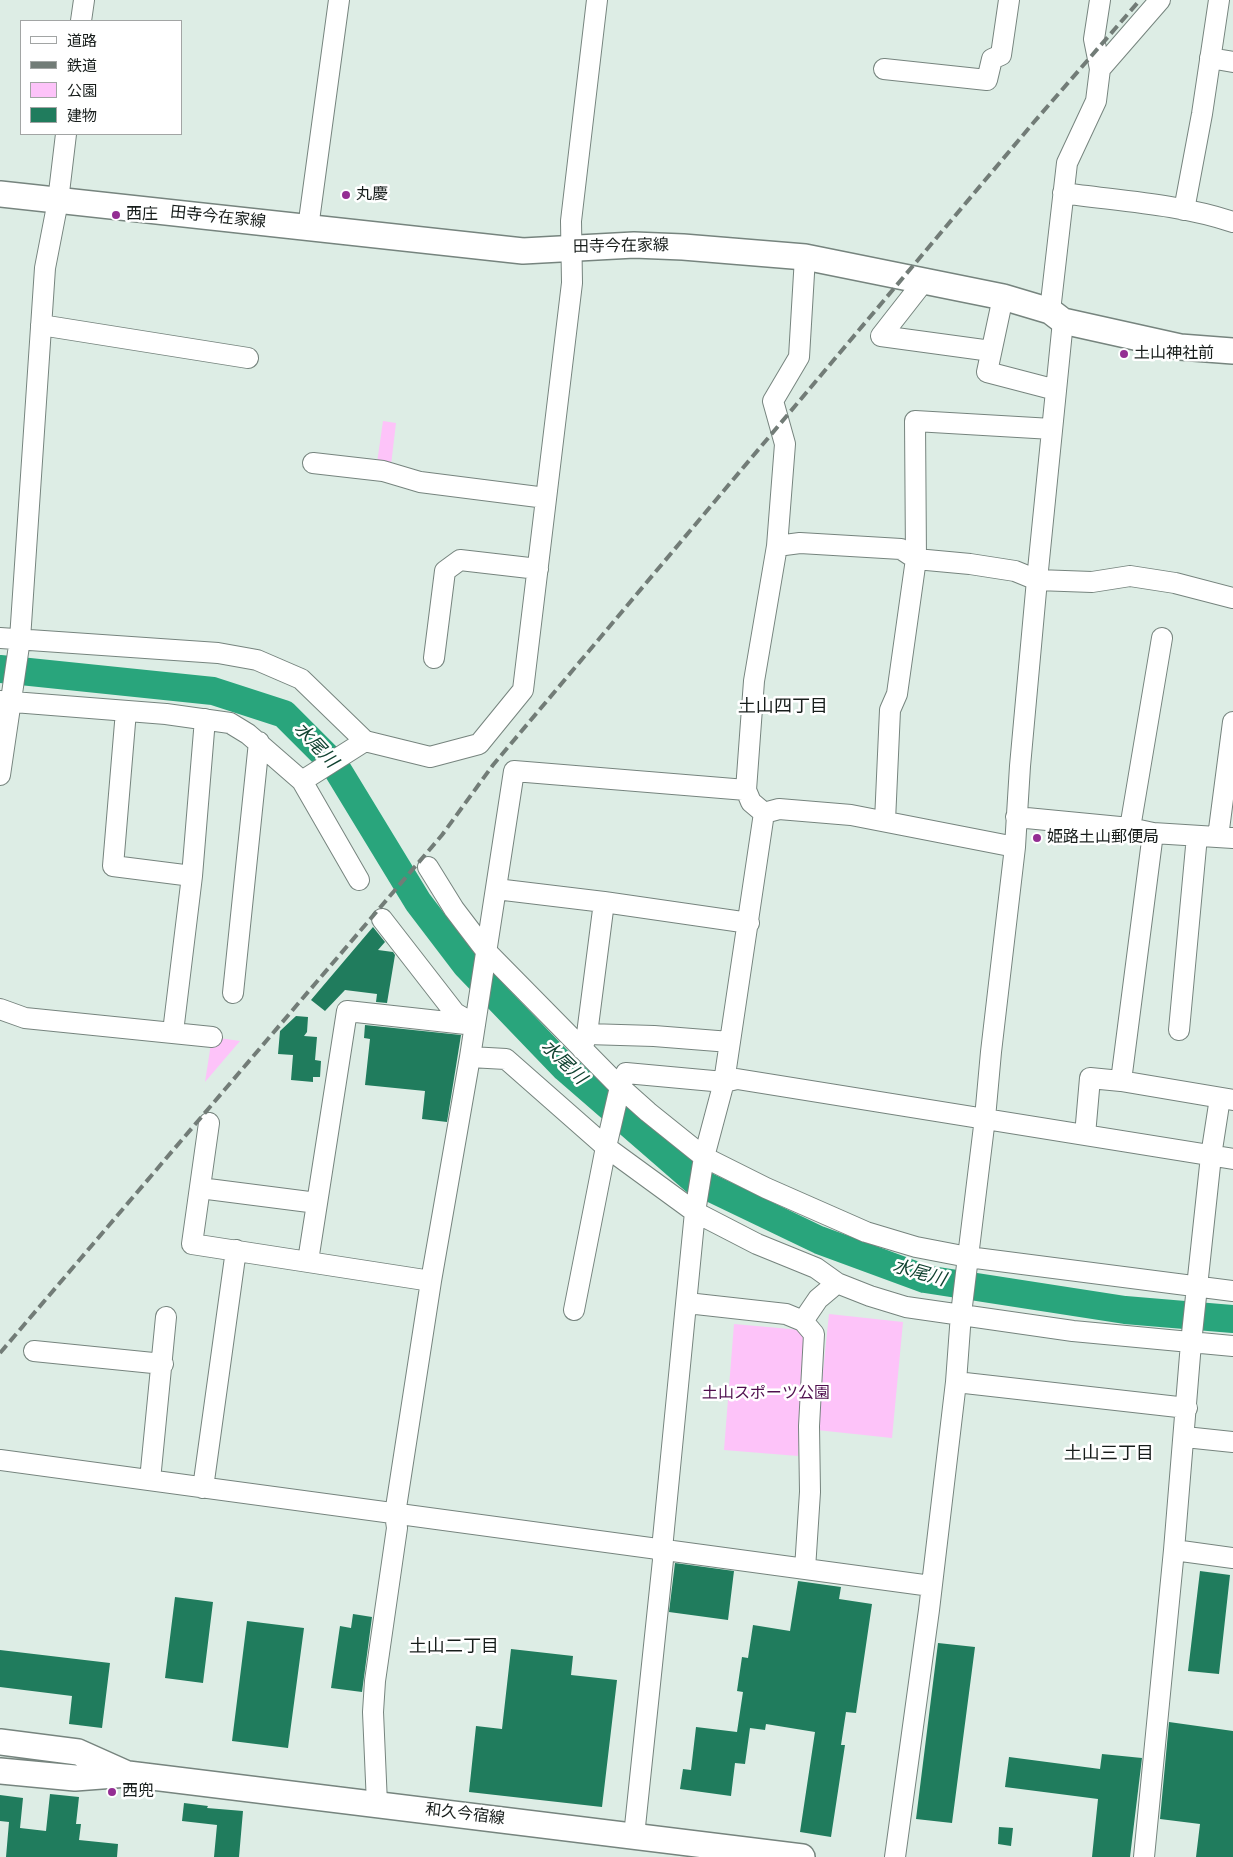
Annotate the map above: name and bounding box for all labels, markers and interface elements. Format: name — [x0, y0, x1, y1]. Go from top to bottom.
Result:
legend — [20, 20, 182, 135]
text: 道路 — [67, 31, 97, 51]
text: 鉄道 — [67, 56, 97, 76]
text: 公園 — [67, 81, 97, 101]
text: 建物 — [67, 106, 97, 126]
place label: 丸慶 — [356, 185, 388, 205]
marker: 丸慶 — [340, 189, 352, 201]
street label: 田寺今在家線 — [169, 203, 267, 233]
place label: 西庄 — [126, 205, 158, 225]
marker: 西庄 — [110, 209, 122, 221]
street label: 田寺今在家線 — [573, 237, 669, 257]
place label: 土山神社前 — [1134, 344, 1214, 364]
marker: 土山神社前 — [1118, 348, 1130, 360]
district label: 土山四丁目 — [738, 697, 828, 719]
water label: 水尾川 — [289, 719, 341, 773]
place label: 姫路土山郵便局 — [1047, 828, 1159, 848]
marker: 姫路土山郵便局 — [1031, 832, 1043, 844]
water label: 水尾川 — [536, 1036, 590, 1090]
water label: 水尾川 — [890, 1256, 948, 1292]
park label: 土山スポーツ公園 — [702, 1384, 830, 1404]
district label: 土山三丁目 — [1064, 1444, 1154, 1466]
district label: 土山二丁目 — [409, 1637, 499, 1659]
place label: 西兜 — [122, 1782, 154, 1802]
marker: 西兜 — [106, 1786, 118, 1798]
street label: 和久今宿線 — [424, 1801, 506, 1829]

